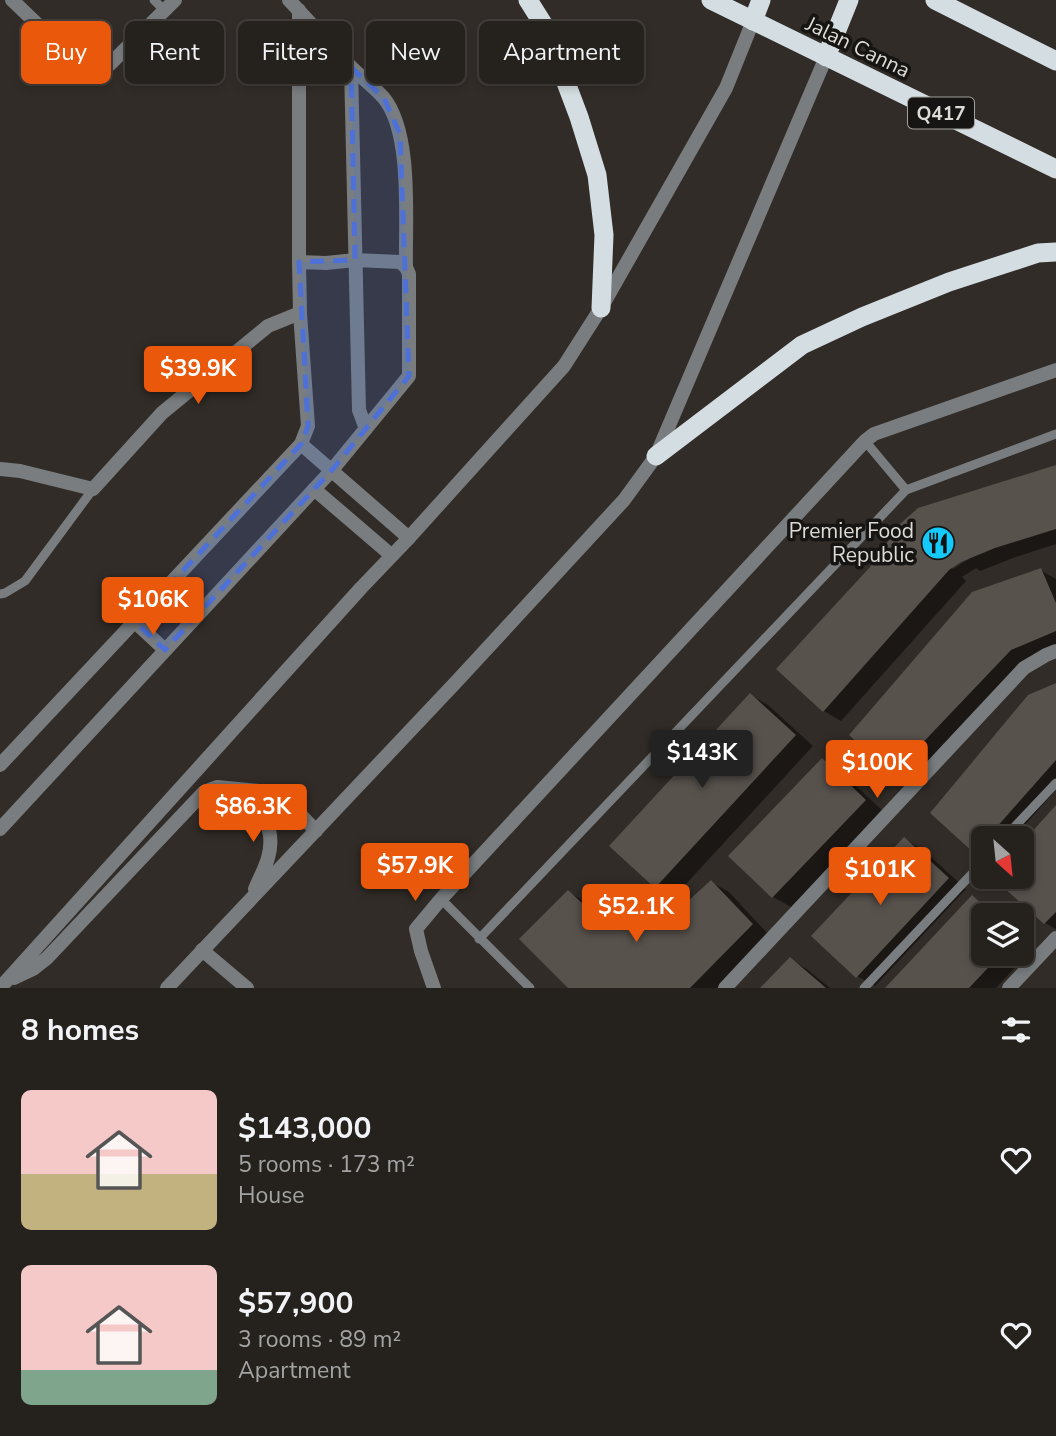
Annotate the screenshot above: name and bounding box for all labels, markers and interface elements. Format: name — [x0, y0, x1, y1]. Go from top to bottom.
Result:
street label: Jalan Canna — [800, 9, 915, 84]
chip: Buy — [21, 21, 111, 84]
chip: Rent — [125, 21, 224, 84]
chip: Filters — [238, 21, 352, 84]
chip: New — [366, 21, 465, 84]
chip: Apartment — [479, 21, 644, 84]
road number: Q417 — [908, 97, 974, 128]
pin: $39.9K — [141, 346, 255, 406]
text: $39.9K — [160, 353, 236, 384]
place label: Premier Food Republic — [789, 517, 914, 569]
restaurant icon: Premier Food Republic — [919, 524, 957, 562]
pin: $106K — [104, 578, 202, 637]
text: $106K — [118, 584, 188, 615]
pin: $143K — [653, 730, 751, 790]
text: $143K — [667, 737, 737, 768]
pin: $100K — [828, 740, 926, 800]
text: $100K — [842, 747, 912, 778]
pin: $86.3K — [196, 784, 310, 844]
text: $86.3K — [215, 791, 291, 822]
north arrow — [971, 826, 1034, 889]
map controls — [971, 826, 1034, 966]
pin: $57.9K — [358, 844, 472, 903]
pin: $101K — [831, 848, 929, 907]
text: $57.9K — [377, 850, 453, 881]
text: $101K — [845, 854, 915, 885]
pin: $52.1K — [579, 884, 693, 944]
text: $52.1K — [598, 891, 674, 922]
button: layers — [971, 903, 1034, 966]
text: 8 homes — [21, 1010, 139, 1051]
icon: filters — [997, 1011, 1035, 1049]
text: $143,000 — [238, 1108, 371, 1149]
icon: home — [77, 1118, 161, 1202]
icon: heart — [997, 1141, 1035, 1179]
text: 5 rooms · 173 m² — [238, 1149, 415, 1180]
text: House — [238, 1180, 305, 1211]
text: $57,900 — [238, 1283, 353, 1324]
icon: home — [77, 1293, 161, 1377]
icon: heart — [997, 1316, 1035, 1354]
text: 3 rooms · 89 m² — [238, 1324, 401, 1355]
text: Apartment — [238, 1355, 350, 1386]

